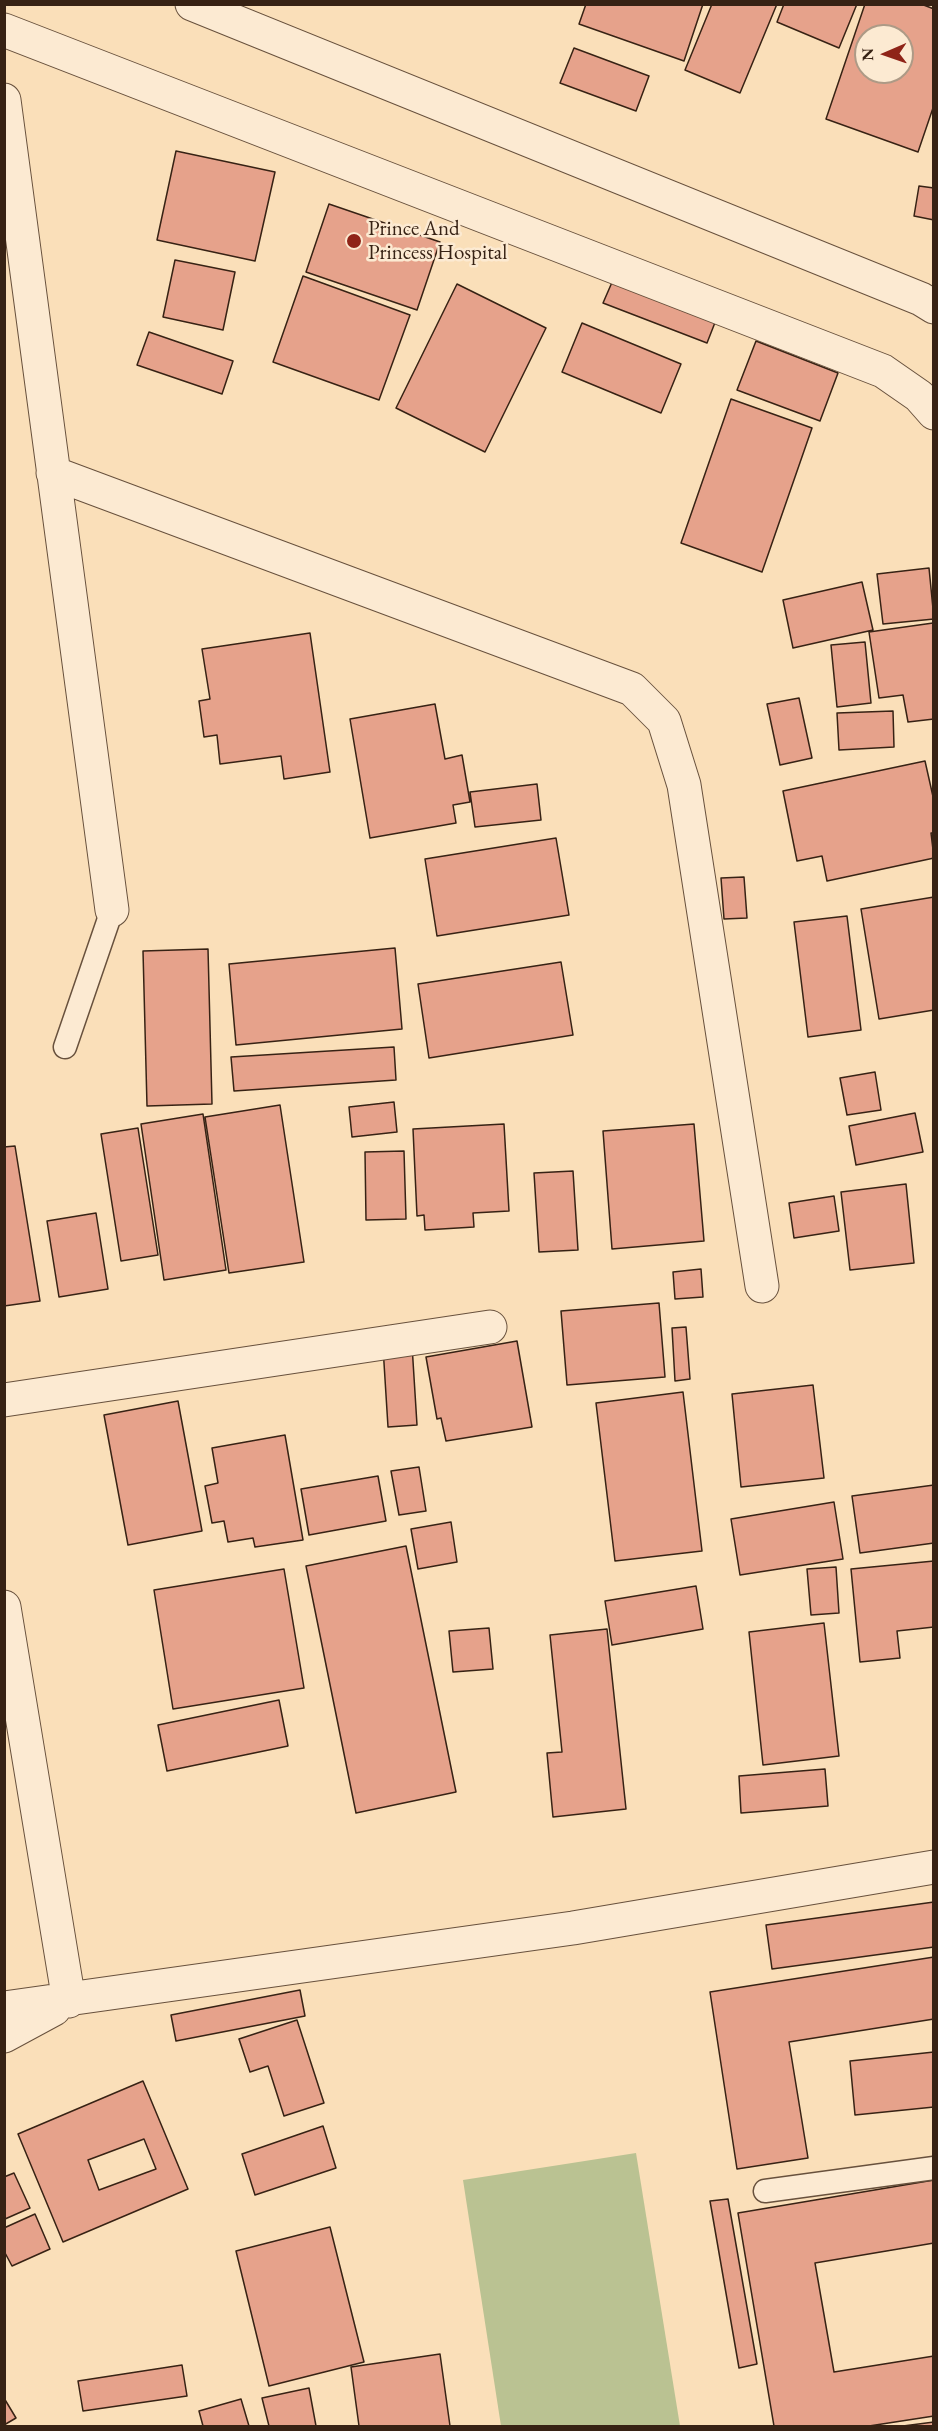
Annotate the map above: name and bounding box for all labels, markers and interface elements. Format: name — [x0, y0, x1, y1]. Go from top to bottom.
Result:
north arrow — [854, 24, 914, 84]
text: N — [857, 48, 878, 61]
place label: Prince And Princess Hospital — [368, 216, 507, 266]
marker: Prince And Princess Hospital — [345, 232, 363, 250]

